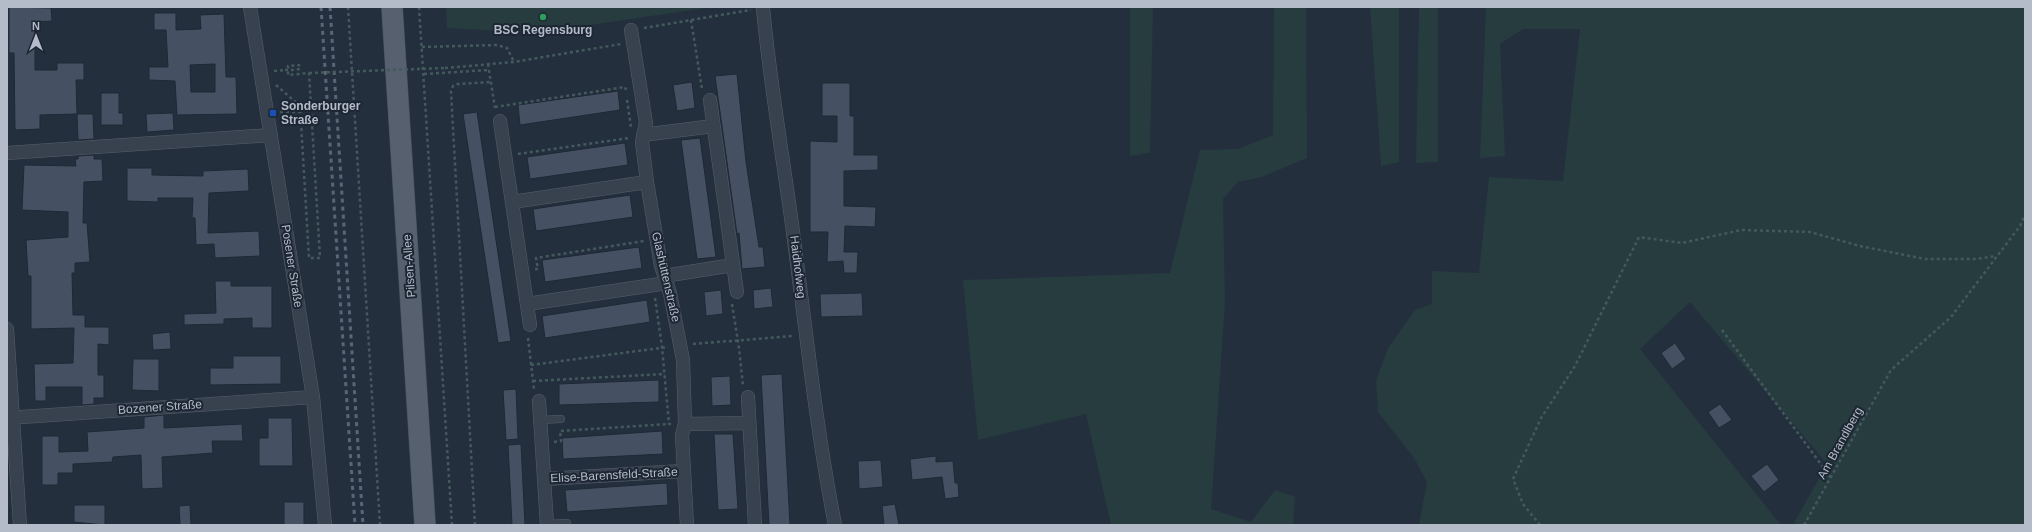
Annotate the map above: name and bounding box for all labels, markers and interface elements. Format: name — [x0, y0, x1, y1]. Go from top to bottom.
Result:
marker: BSC Regensburg — [538, 12, 548, 22]
north arrow — [16, 16, 56, 56]
text: N — [32, 20, 40, 32]
place label: BSC Regensburg — [494, 23, 592, 37]
place label: Sonderburger Straße — [281, 99, 361, 127]
marker: Sonderburger Straße — [268, 108, 278, 118]
street label: Posener Straße — [279, 223, 306, 309]
street label: Glashüttenstraße — [649, 231, 683, 324]
street label: Pilsen-Allee — [400, 234, 418, 298]
street label: Haidhofweg — [787, 235, 809, 299]
street label: Bozener Straße — [118, 397, 203, 417]
street label: Am Brandlberg — [1814, 405, 1866, 481]
street label: Elise-Barensfeld-Straße — [550, 465, 678, 485]

